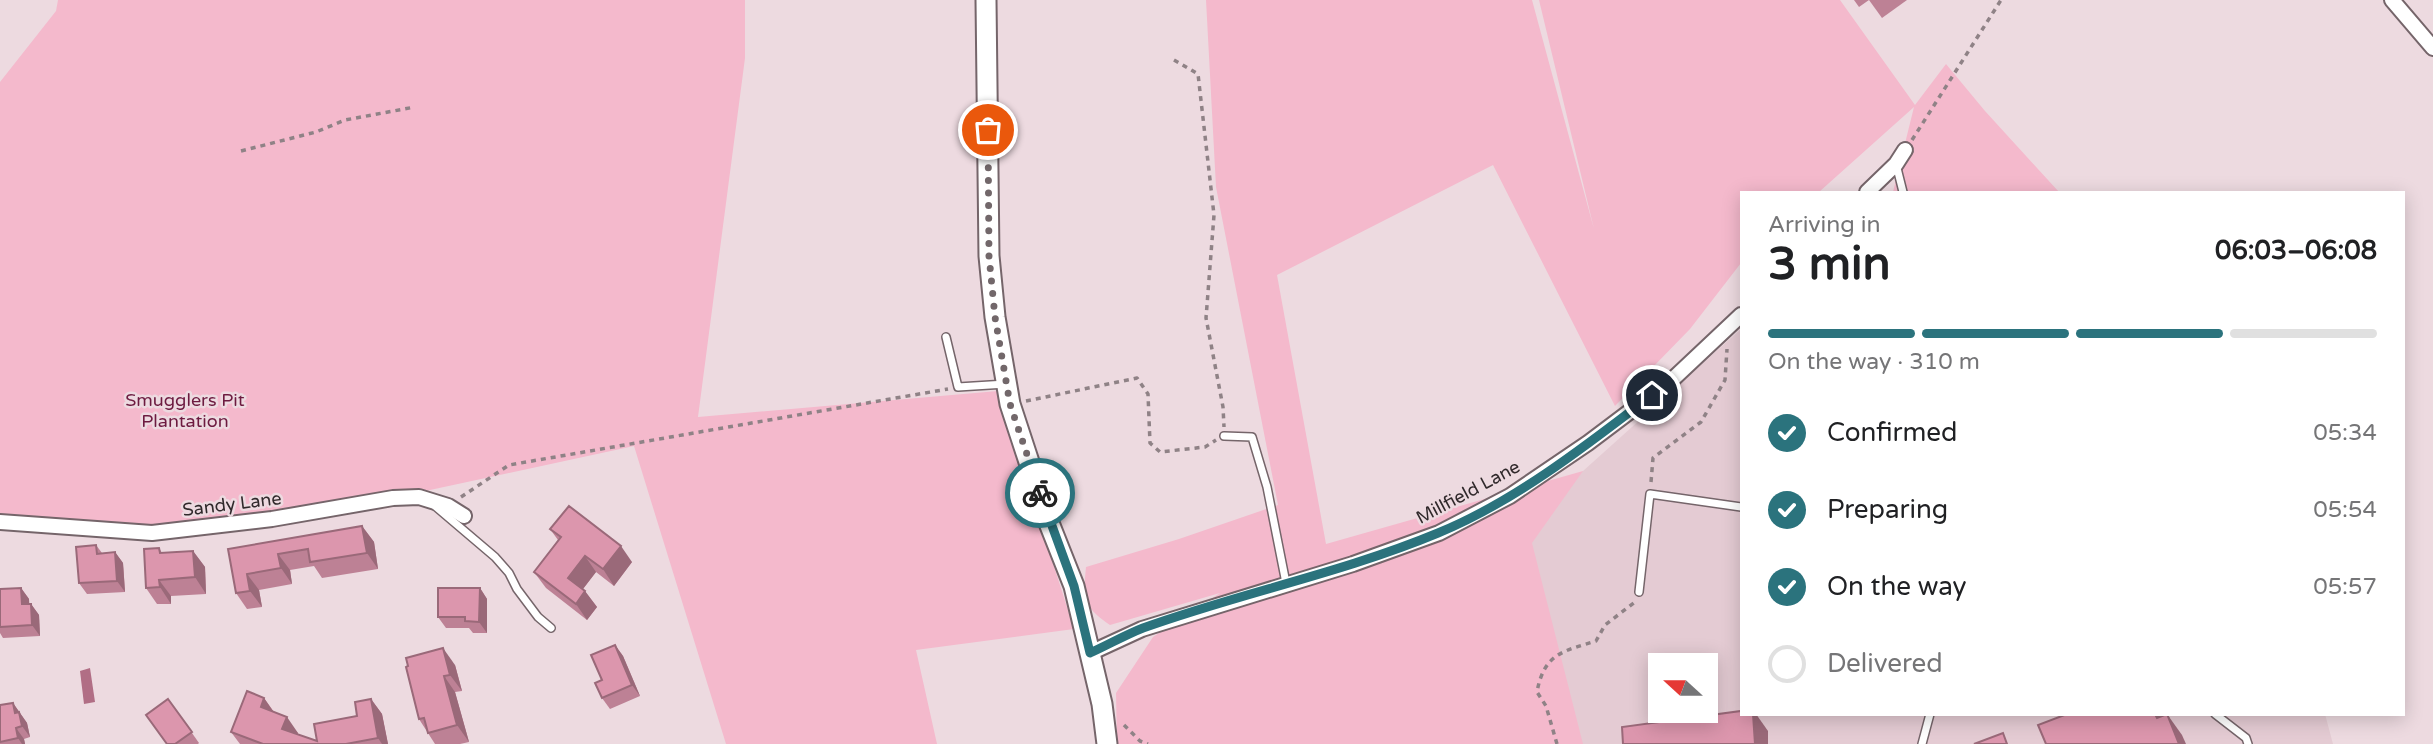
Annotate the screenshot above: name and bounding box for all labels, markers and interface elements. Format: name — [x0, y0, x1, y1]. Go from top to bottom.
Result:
pin — [958, 100, 1018, 160]
icon: bag — [969, 111, 1007, 149]
text: Arriving in — [1768, 211, 1881, 239]
text: 06:03–06:08 — [2215, 235, 2377, 266]
text: 3 min — [1768, 237, 1891, 292]
text: On the way · 310 m — [1768, 348, 1980, 376]
pin — [1622, 365, 1682, 425]
icon: home — [1633, 376, 1671, 414]
park label: Smugglers Pit Plantation — [125, 389, 245, 432]
icon: check — [1768, 414, 1806, 452]
text: Confirmed — [1827, 417, 1957, 448]
text: 05:34 — [2313, 419, 2377, 447]
street label: Millfield Lane — [1412, 455, 1524, 529]
courier — [1005, 458, 1075, 528]
icon: bike — [1021, 474, 1059, 512]
street label: Sandy Lane — [181, 487, 283, 521]
icon: check — [1768, 491, 1806, 529]
text: Preparing — [1827, 494, 1948, 525]
text: 05:54 — [2313, 496, 2377, 524]
icon: check — [1768, 568, 1806, 606]
text: On the way — [1827, 571, 1967, 602]
text: 05:57 — [2313, 573, 2377, 601]
text: Delivered — [1827, 648, 1943, 679]
north arrow — [1648, 653, 1718, 723]
map controls — [1648, 653, 1718, 723]

